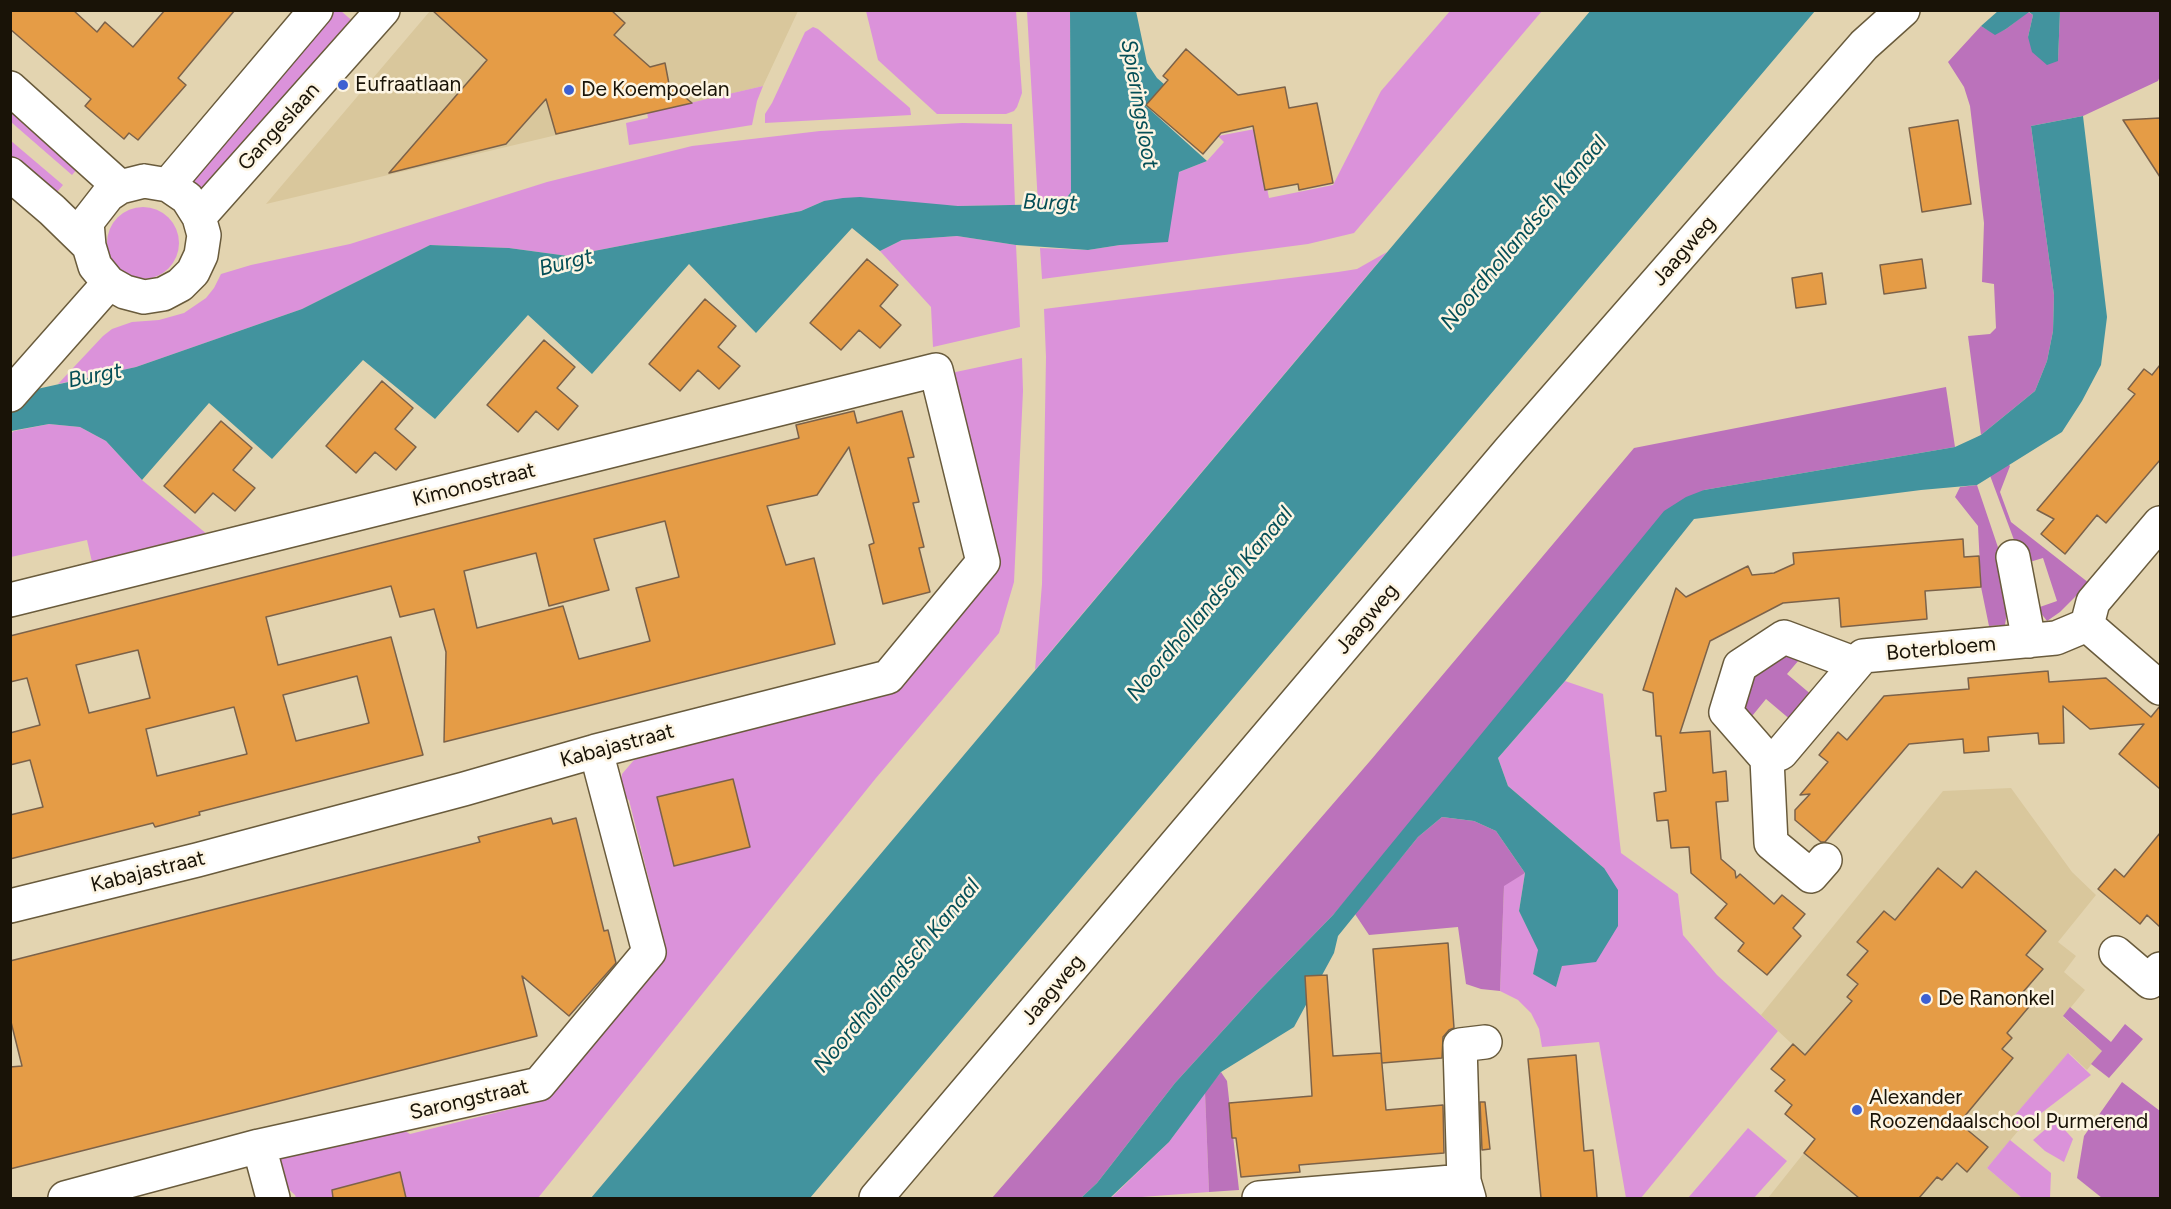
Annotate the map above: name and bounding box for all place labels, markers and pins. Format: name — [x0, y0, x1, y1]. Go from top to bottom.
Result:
place label: Eufraatlaan — [355, 72, 461, 98]
place label: De Koempoelan — [581, 77, 729, 103]
marker: Eufraatlaan — [336, 78, 350, 92]
marker: De Koempoelan — [562, 83, 576, 97]
place label: De Ranonkel — [1938, 986, 2055, 1012]
marker: De Ranonkel — [1919, 992, 1933, 1006]
place label: Alexander Roozendaalschool Purmerend — [1869, 1085, 2148, 1135]
marker: Alexander Roozendaalschool Purmerend — [1850, 1103, 1864, 1117]

